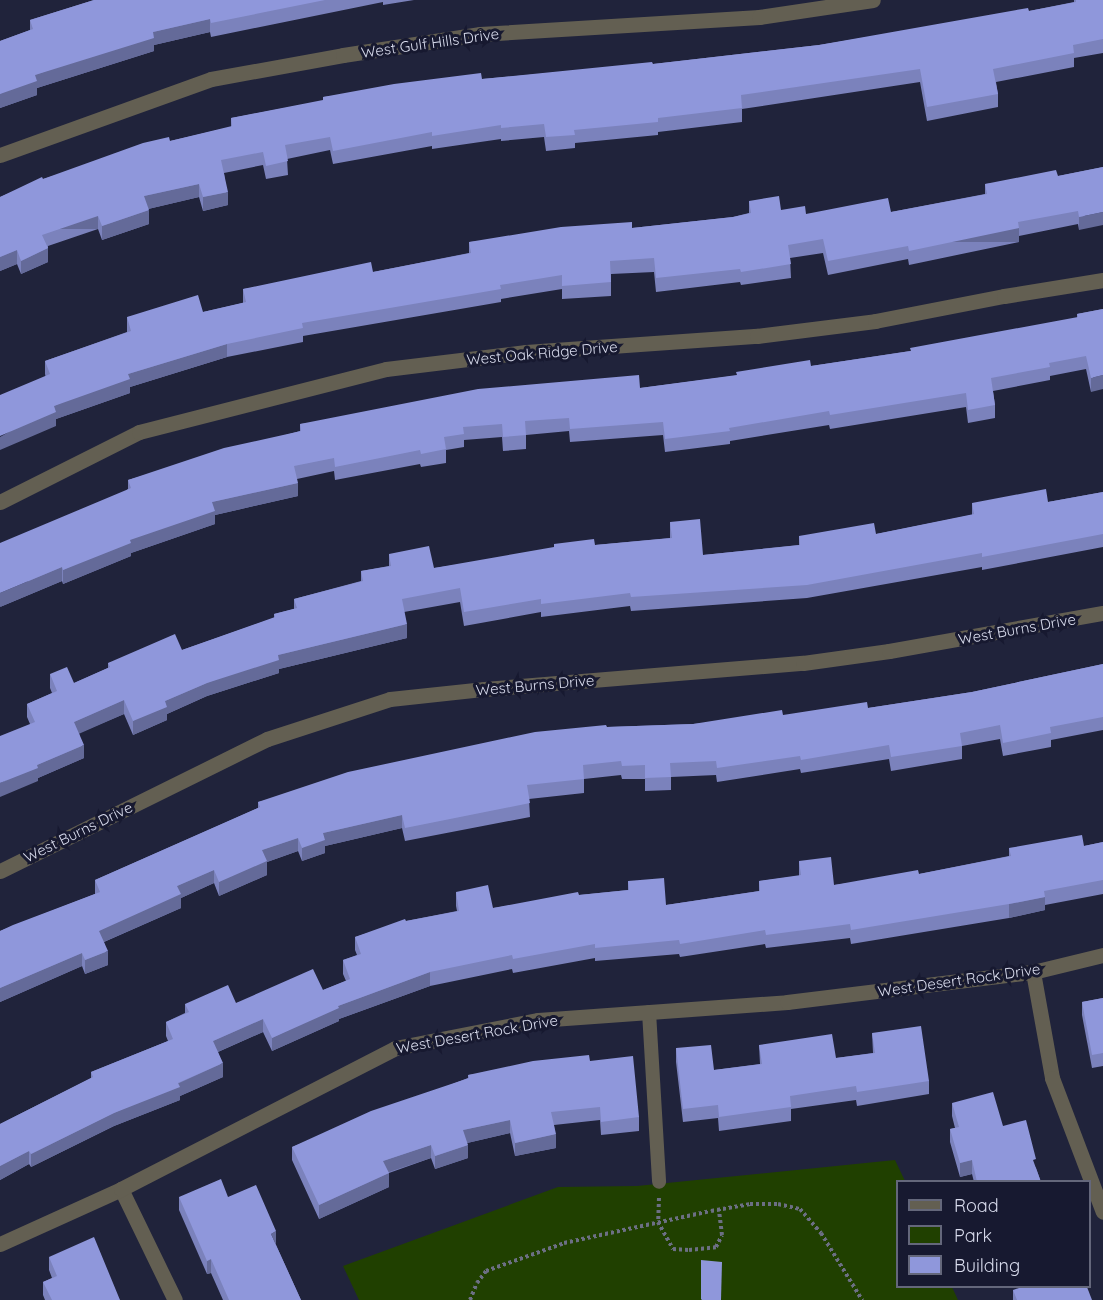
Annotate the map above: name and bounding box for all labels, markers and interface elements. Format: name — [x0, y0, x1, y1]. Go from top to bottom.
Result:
street label: West Gulf Hills Drive — [360, 24, 500, 62]
street label: West Oak Ridge Drive — [466, 337, 618, 369]
street label: West Burns Drive — [957, 610, 1077, 648]
street label: West Burns Drive — [475, 671, 595, 699]
street label: West Burns Drive — [21, 798, 135, 866]
street label: West Desert Rock Drive — [877, 960, 1041, 1000]
street label: West Desert Rock Drive — [395, 1011, 559, 1057]
legend — [896, 1180, 1091, 1288]
text: Road — [954, 1194, 999, 1217]
text: Park — [954, 1224, 992, 1247]
text: Building — [954, 1254, 1020, 1277]

